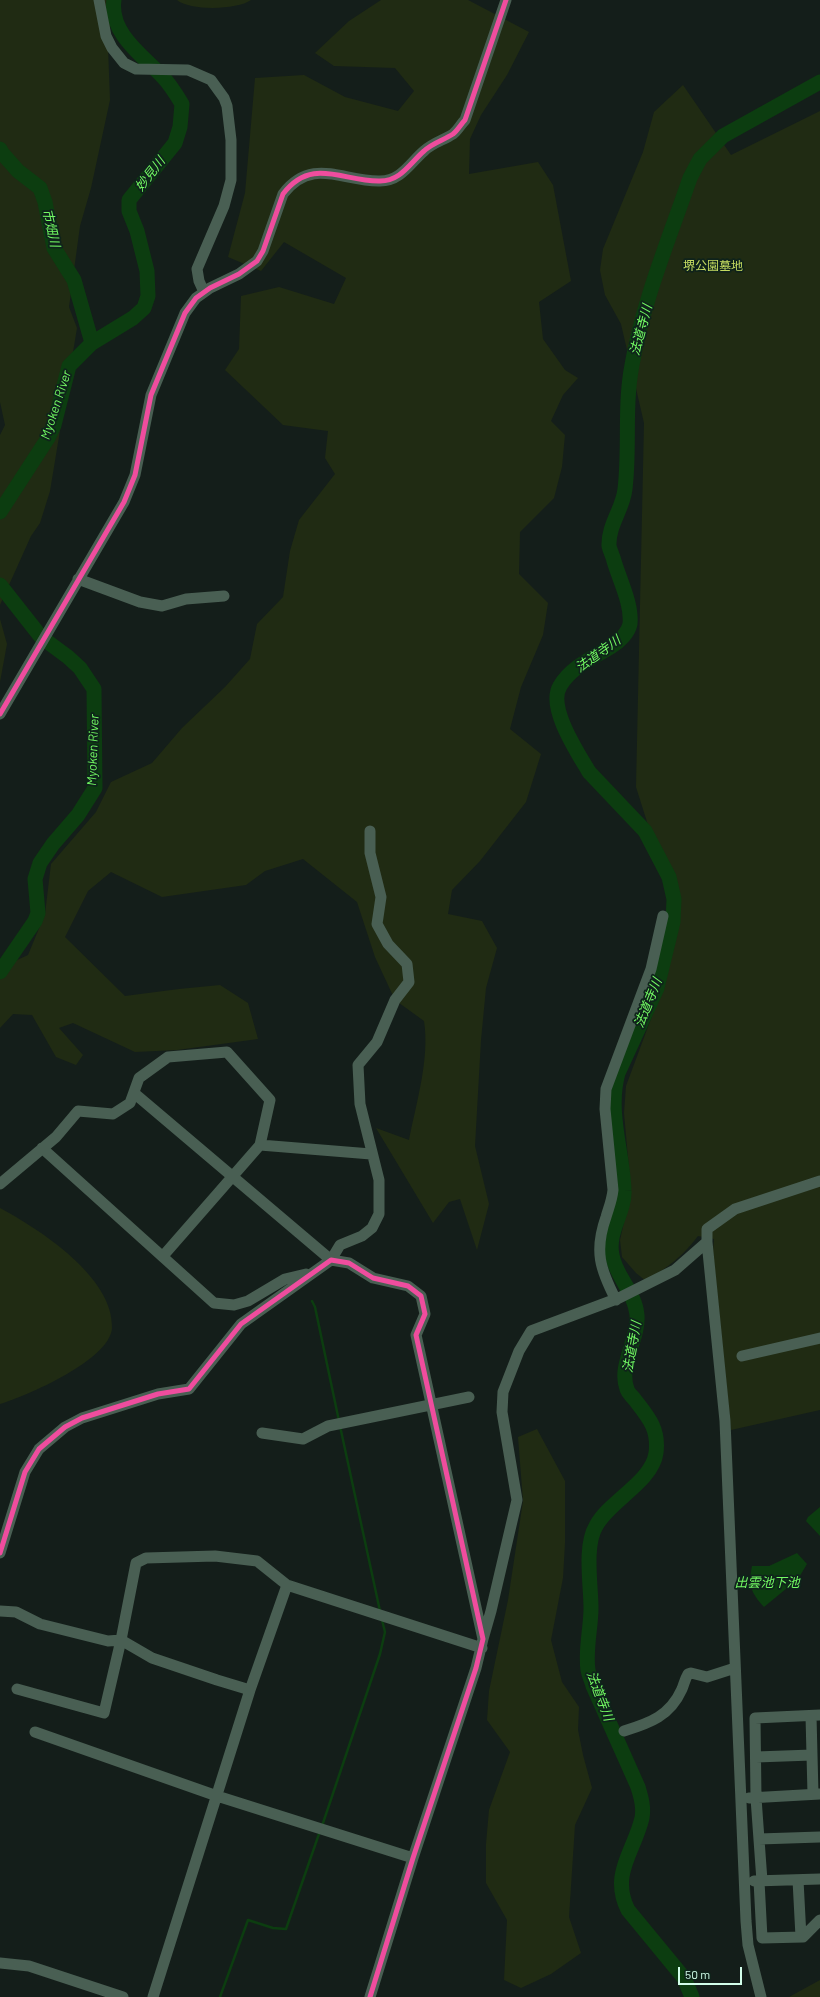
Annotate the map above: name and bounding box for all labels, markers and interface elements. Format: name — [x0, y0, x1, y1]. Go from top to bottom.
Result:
water label: 妙見川 — [132, 154, 168, 194]
water label: 市畑川 — [39, 207, 63, 249]
park label: 堺公園墓地 — [683, 259, 743, 273]
water label: 法道寺川 — [627, 303, 655, 357]
water label: Myoken River — [38, 369, 74, 441]
water label: 法道寺川 — [572, 632, 624, 676]
water label: Myoken River — [84, 714, 102, 786]
water label: 法道寺川 — [631, 976, 665, 1030]
water label: 法道寺川 — [620, 1320, 644, 1374]
water label: 出雲池下池 — [735, 1575, 799, 1591]
water label: 法道寺川 — [583, 1669, 617, 1723]
scale bar — [680, 1959, 744, 1985]
text: 50 m — [685, 1967, 710, 1981]

